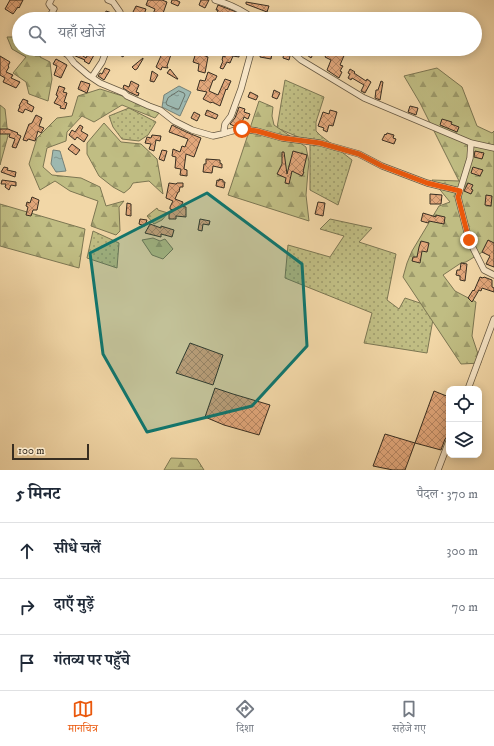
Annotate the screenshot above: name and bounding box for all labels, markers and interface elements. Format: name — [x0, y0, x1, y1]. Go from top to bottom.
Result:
search box — [12, 12, 482, 56]
icon: search — [26, 23, 48, 45]
text: यहाँ खोजें — [58, 23, 105, 42]
route start — [233, 120, 251, 138]
route end — [460, 231, 478, 249]
map controls — [446, 386, 482, 458]
button: locate — [446, 386, 482, 422]
button: layers — [446, 422, 482, 458]
scale bar — [12, 442, 89, 461]
text: 100 m — [18, 444, 44, 458]
text: 5 मिनट — [16, 483, 60, 505]
text: पैदल · 370 m — [417, 486, 478, 502]
text: सीधे चलें — [54, 539, 101, 558]
icon: ahead — [16, 540, 38, 562]
text: 300 m — [447, 543, 478, 559]
text: दाएँ मुड़ें — [54, 595, 94, 614]
icon: right — [16, 596, 38, 618]
text: 70 m — [452, 599, 478, 615]
text: गंतव्य पर पहुँचे — [54, 651, 130, 670]
icon: arrive — [16, 652, 38, 674]
tab: मानचित्र — [68, 698, 98, 739]
tab: दिशा — [234, 698, 256, 739]
tab: सहेजे गए — [392, 698, 426, 739]

